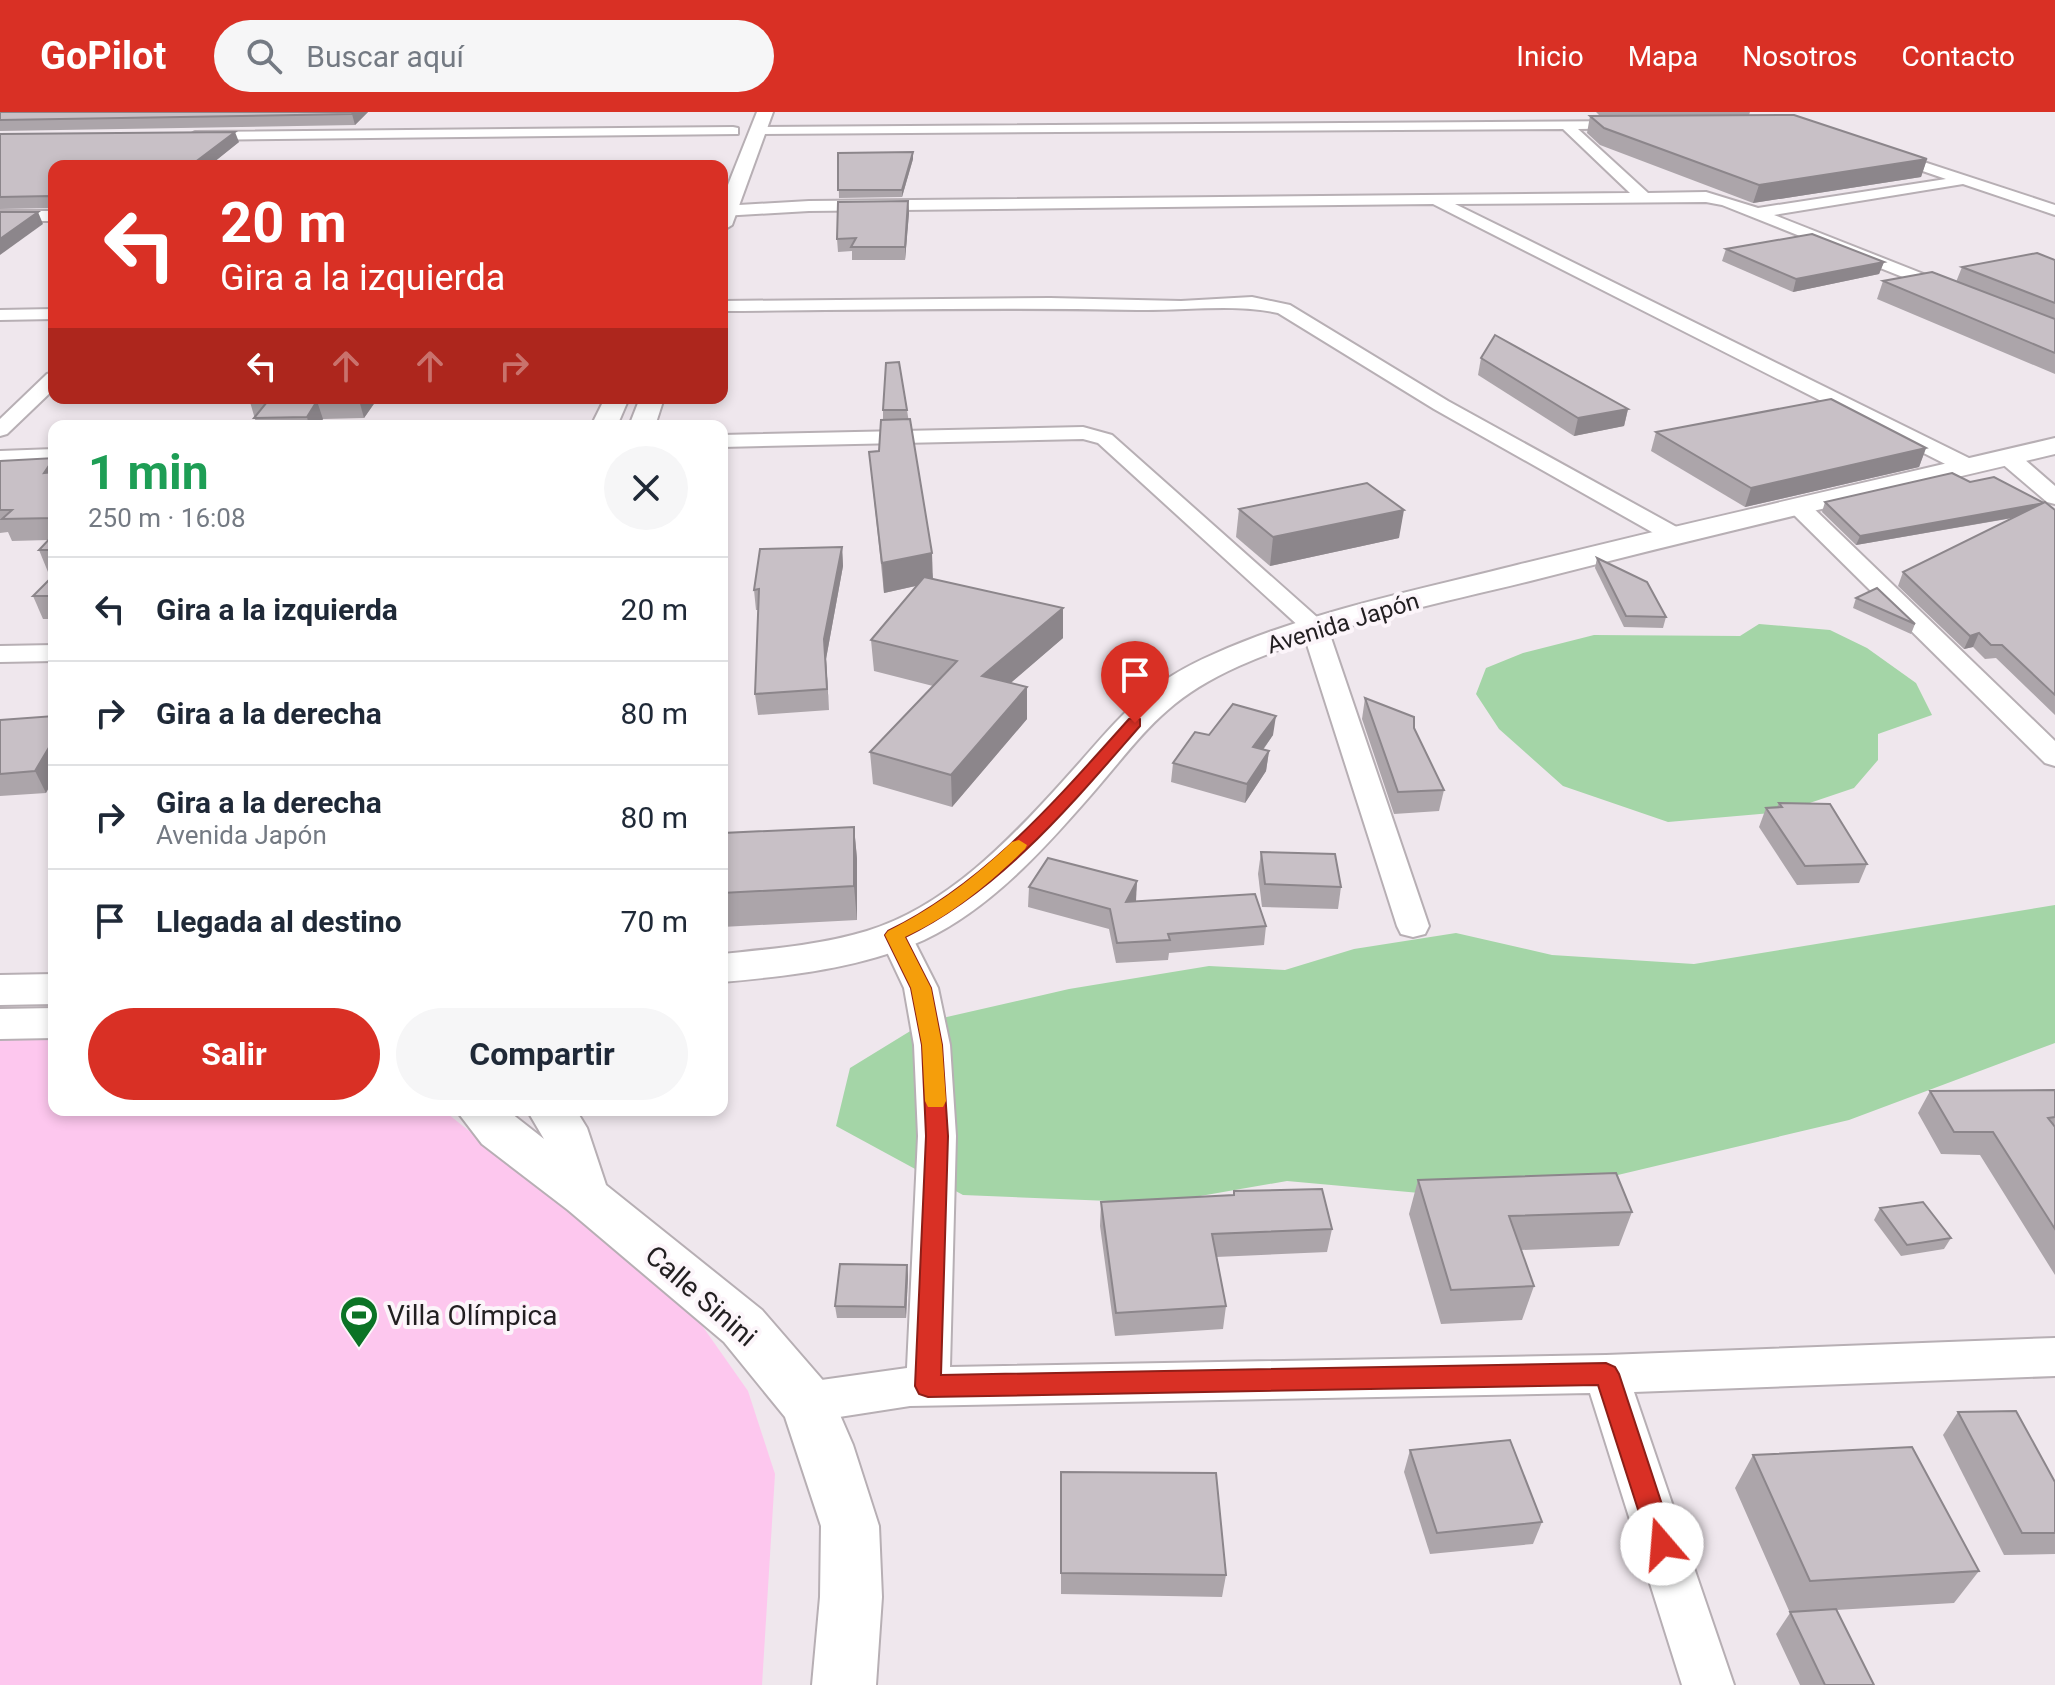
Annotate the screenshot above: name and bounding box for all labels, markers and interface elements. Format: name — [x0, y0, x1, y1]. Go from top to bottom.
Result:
search box — [214, 20, 774, 92]
text: GoPilot — [40, 34, 166, 78]
icon: search — [242, 34, 286, 78]
text: Buscar aquí — [306, 39, 464, 74]
text: Inicio — [1516, 40, 1584, 73]
text: Mapa — [1628, 40, 1698, 73]
text: Nosotros — [1742, 40, 1857, 73]
text: Contacto — [1901, 40, 2015, 73]
text: 20 m — [220, 190, 347, 256]
icon: left — [88, 192, 192, 296]
text: Gira a la izquierda — [220, 257, 505, 299]
icon: left — [240, 344, 284, 388]
icon: ahead — [324, 344, 368, 388]
icon: ahead — [408, 344, 452, 388]
icon: right — [492, 344, 536, 388]
text: 1 min — [88, 444, 209, 501]
button: close — [604, 446, 688, 530]
text: 250 m · 16:08 — [88, 503, 246, 533]
icon: left — [88, 587, 132, 631]
street label: Avenida Japón — [1264, 587, 1422, 659]
text: Gira a la izquierda — [156, 592, 398, 627]
text: 20 m — [621, 592, 688, 627]
pin — [1101, 641, 1169, 723]
icon: arrive — [1113, 653, 1157, 697]
icon: right — [88, 691, 132, 735]
text: Gira a la derecha — [156, 696, 382, 731]
text: 80 m — [621, 696, 688, 731]
text: Gira a la derecha — [156, 785, 382, 820]
icon: right — [88, 795, 132, 839]
text: 80 m — [621, 800, 688, 835]
text: Avenida Japón — [156, 820, 327, 850]
icon: arrive — [88, 899, 132, 943]
text: Llegada al destino — [156, 904, 402, 939]
text: 70 m — [621, 904, 688, 939]
button: Salir — [88, 1008, 380, 1100]
button: Compartir — [396, 1008, 688, 1100]
street label: Calle Sinini — [639, 1239, 763, 1353]
sports icon: Villa Olímpica — [338, 1294, 380, 1349]
place label: Villa Olímpica — [387, 1299, 557, 1332]
position arrow — [1620, 1502, 1704, 1586]

